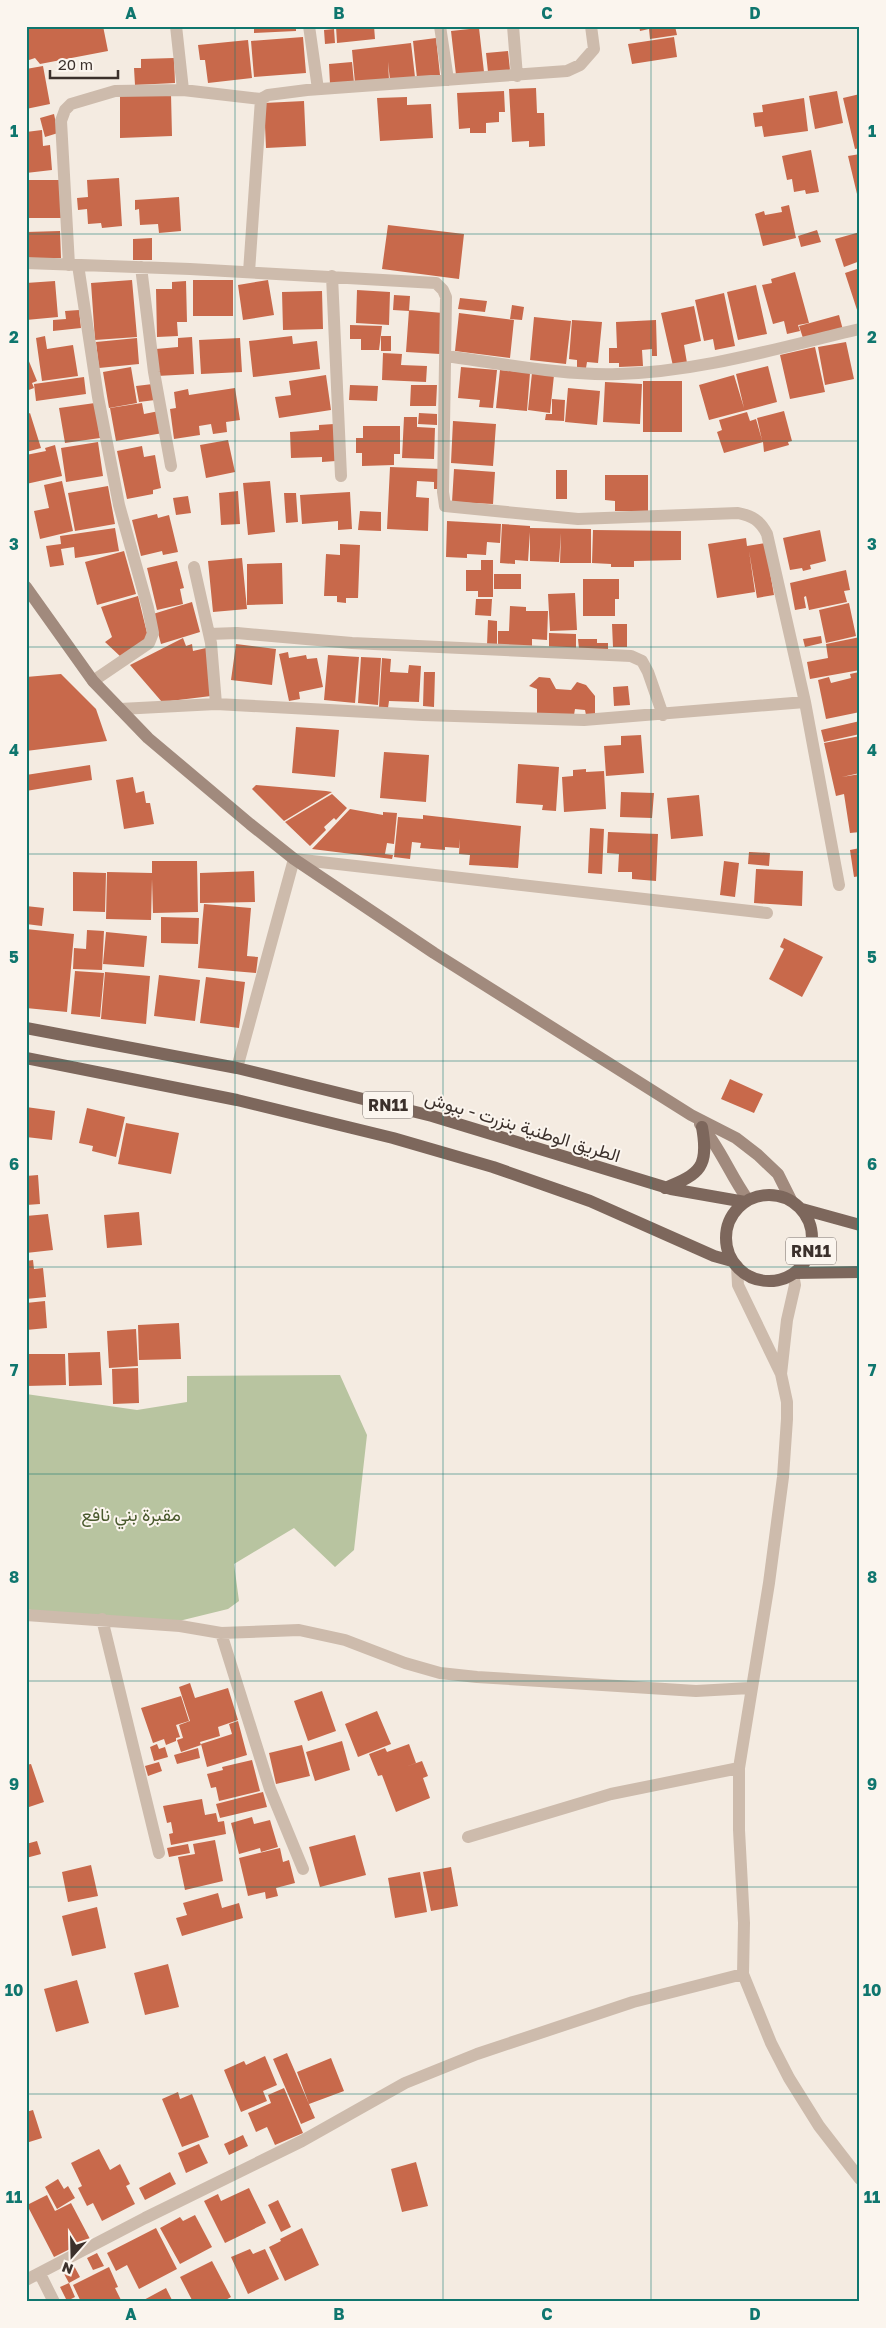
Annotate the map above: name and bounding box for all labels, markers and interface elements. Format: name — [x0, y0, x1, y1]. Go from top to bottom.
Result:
text: A — [125, 3, 137, 23]
text: B — [333, 3, 345, 23]
text: C — [541, 3, 553, 23]
text: D — [749, 3, 761, 23]
scale bar — [50, 48, 118, 80]
text: 20 m — [58, 55, 93, 73]
text: 1 — [10, 121, 18, 141]
text: 1 — [868, 121, 876, 141]
text: 2 — [9, 327, 19, 347]
text: 2 — [867, 327, 877, 347]
text: 3 — [9, 534, 19, 554]
text: 3 — [867, 534, 877, 554]
text: 4 — [9, 740, 19, 760]
text: 4 — [867, 740, 877, 760]
text: 5 — [9, 947, 19, 967]
text: 5 — [867, 947, 877, 967]
street label: الطريق الوطنية بنزرت - ببوش — [422, 1086, 623, 1167]
road number: RN11 — [363, 1092, 413, 1118]
text: 6 — [9, 1154, 19, 1174]
text: 6 — [867, 1154, 877, 1174]
road number: RN11 — [786, 1238, 836, 1264]
text: 7 — [10, 1360, 19, 1380]
text: 7 — [868, 1360, 877, 1380]
park label: مقبرة بني نافع — [81, 1503, 181, 1530]
text: 8 — [9, 1567, 19, 1587]
text: 8 — [867, 1567, 877, 1587]
text: 9 — [9, 1774, 19, 1794]
text: 9 — [867, 1774, 877, 1794]
text: 10 — [5, 1980, 23, 2000]
text: 10 — [863, 1980, 881, 2000]
text: 11 — [6, 2187, 22, 2207]
text: 11 — [864, 2187, 880, 2207]
north arrow — [48, 2230, 98, 2280]
text: N — [59, 2259, 75, 2278]
text: A — [125, 2304, 137, 2324]
text: B — [333, 2304, 345, 2324]
text: C — [541, 2304, 553, 2324]
text: D — [749, 2304, 761, 2324]

